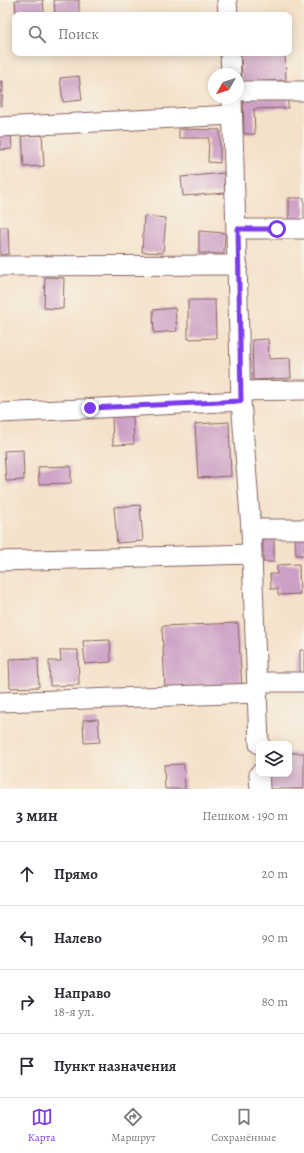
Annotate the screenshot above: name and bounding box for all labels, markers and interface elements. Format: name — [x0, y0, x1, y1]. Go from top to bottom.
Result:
search box — [12, 12, 292, 56]
icon: search — [26, 23, 48, 45]
text: Поиск — [58, 24, 99, 44]
north arrow — [208, 68, 244, 104]
route start — [268, 220, 286, 238]
route end — [81, 399, 99, 417]
map controls — [256, 741, 292, 777]
button: layers — [256, 741, 292, 777]
text: 3 мин — [16, 804, 58, 827]
text: Пешком · 190 m — [202, 807, 288, 824]
icon: ahead — [16, 863, 38, 885]
text: Прямо — [54, 864, 98, 884]
text: 20 m — [262, 865, 288, 882]
icon: left — [16, 927, 38, 949]
text: Налево — [54, 928, 102, 948]
text: 90 m — [262, 929, 288, 946]
text: Направо — [54, 983, 111, 1003]
icon: right — [16, 991, 38, 1013]
text: 80 m — [261, 993, 288, 1010]
text: 18-я ул. — [54, 1003, 95, 1020]
icon: arrive — [16, 1055, 38, 1077]
text: Пункт назначения — [54, 1056, 176, 1076]
tab: Карта — [28, 1106, 56, 1145]
tab: Маршрут — [111, 1106, 156, 1145]
tab: Сохранённые — [211, 1106, 276, 1145]

